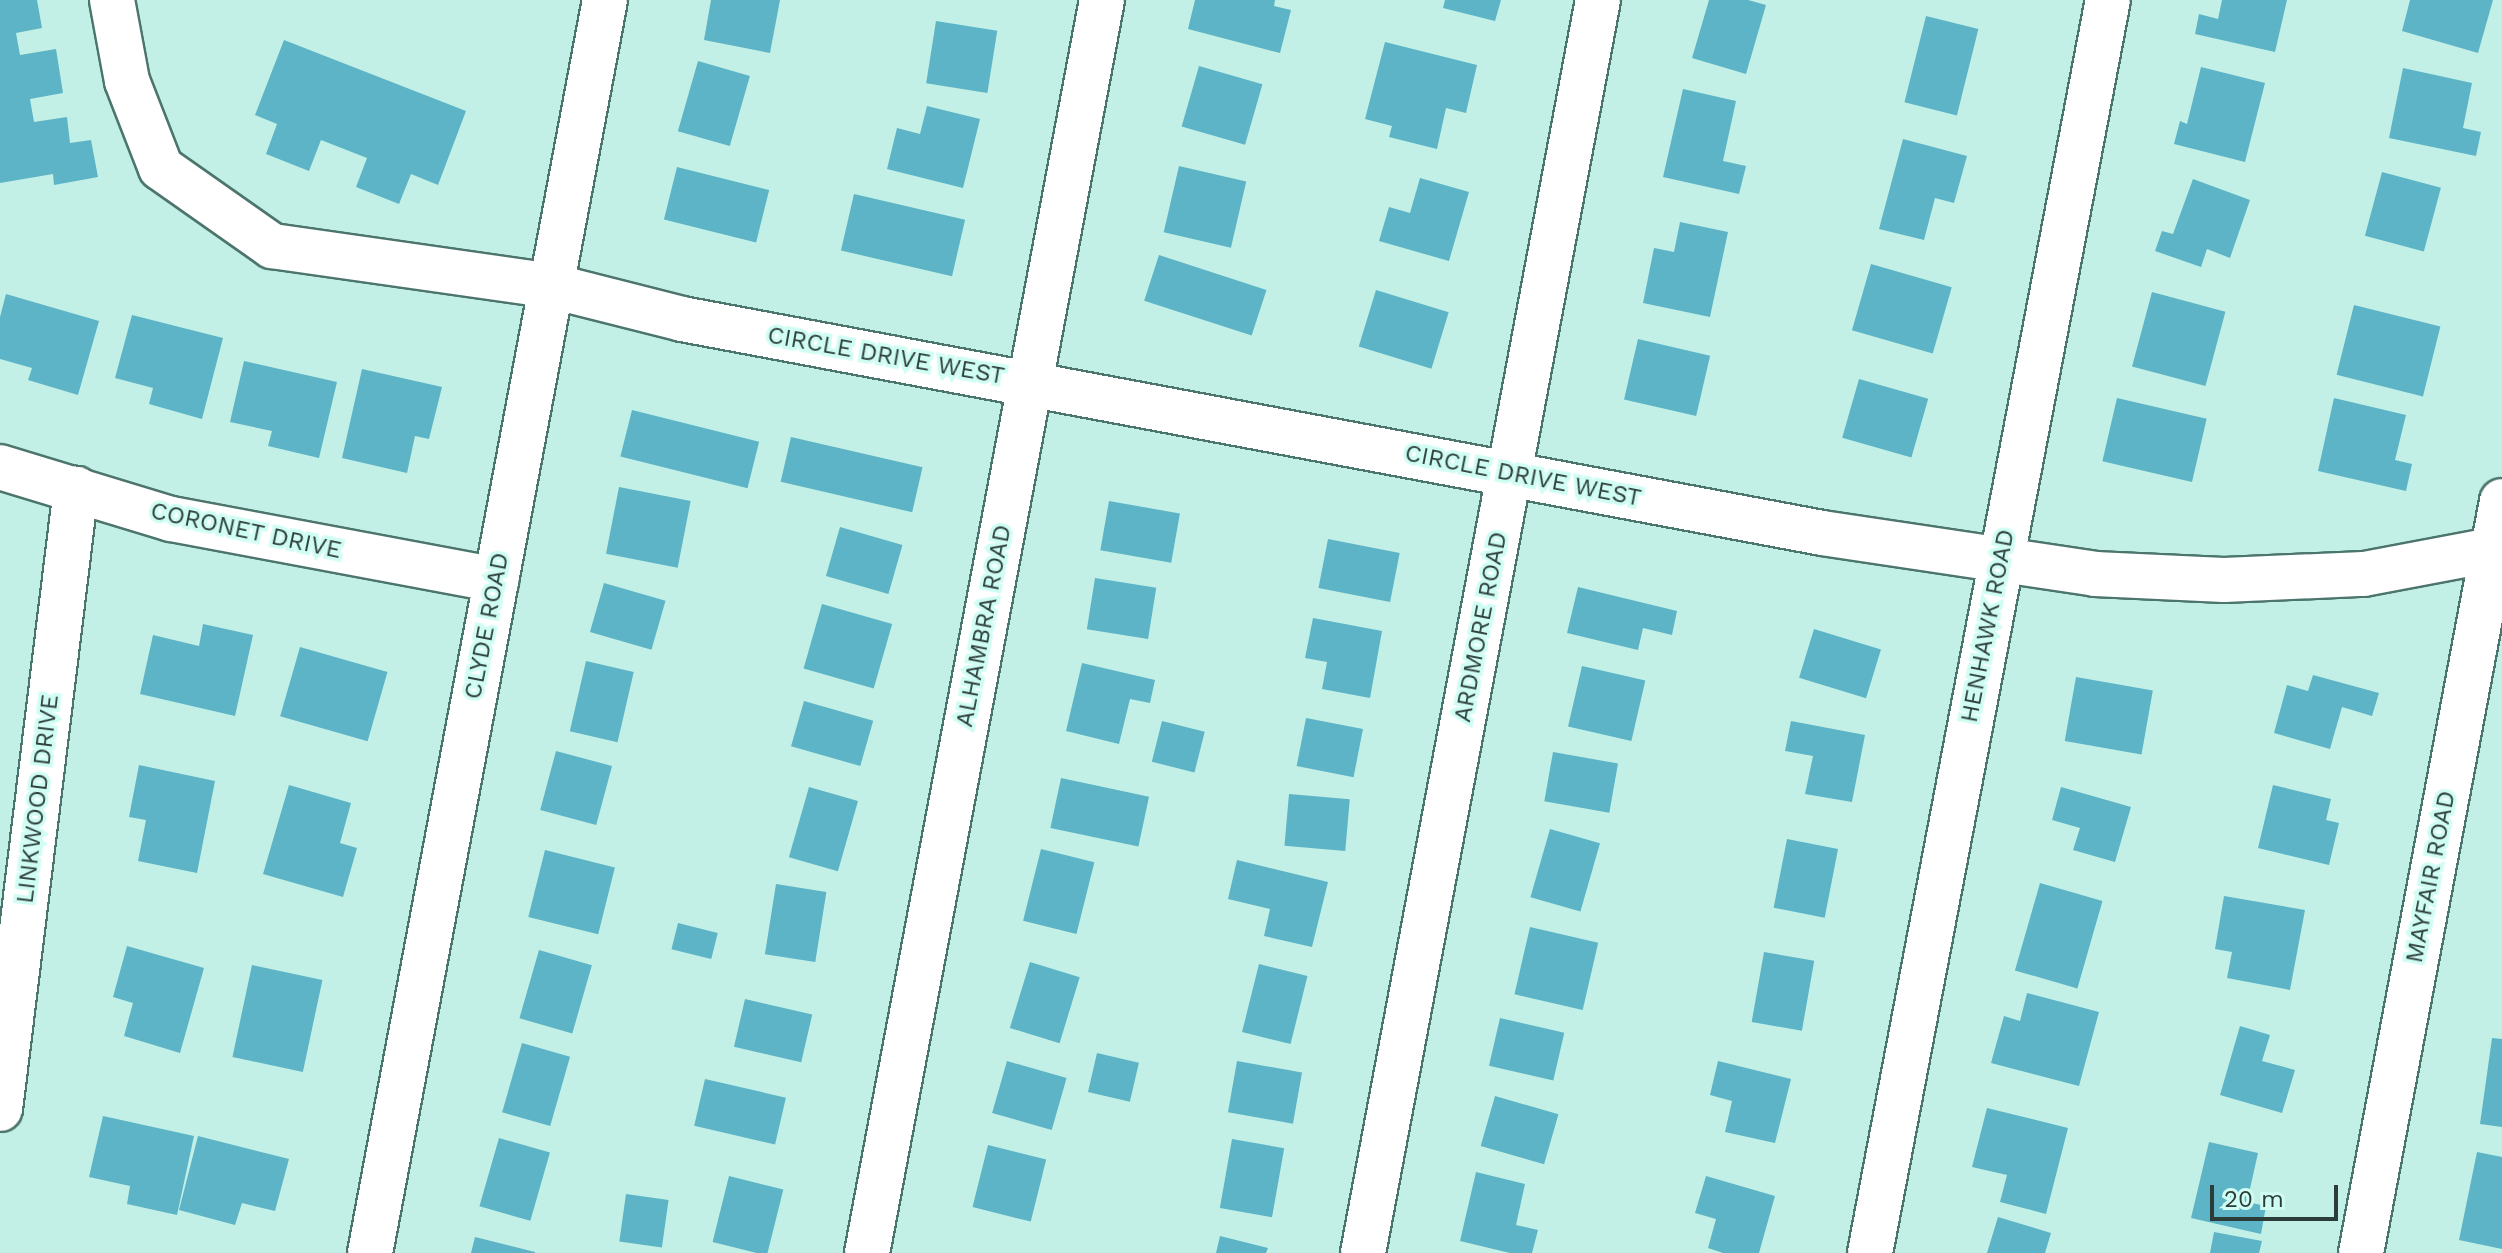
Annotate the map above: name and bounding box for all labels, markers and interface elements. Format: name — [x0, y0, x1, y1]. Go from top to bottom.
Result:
street label: CIRCLE DRIVE WEST — [765, 321, 1007, 391]
street label: CIRCLE DRIVE WEST — [1402, 439, 1644, 513]
street label: CORONET DRIVE — [148, 497, 344, 565]
street label: ALHAMBRA ROAD — [950, 522, 1018, 730]
street label: HENHAWK ROAD — [1955, 527, 2021, 725]
street label: ARDMORE ROAD — [1448, 529, 1514, 725]
street label: CLYDE ROAD — [459, 550, 515, 702]
street label: LINKWOOD DRIVE — [11, 693, 65, 905]
street label: MAYFAIR ROAD — [2400, 789, 2462, 965]
scale bar — [2214, 1169, 2342, 1219]
text: 20 m — [2224, 1185, 2284, 1213]

